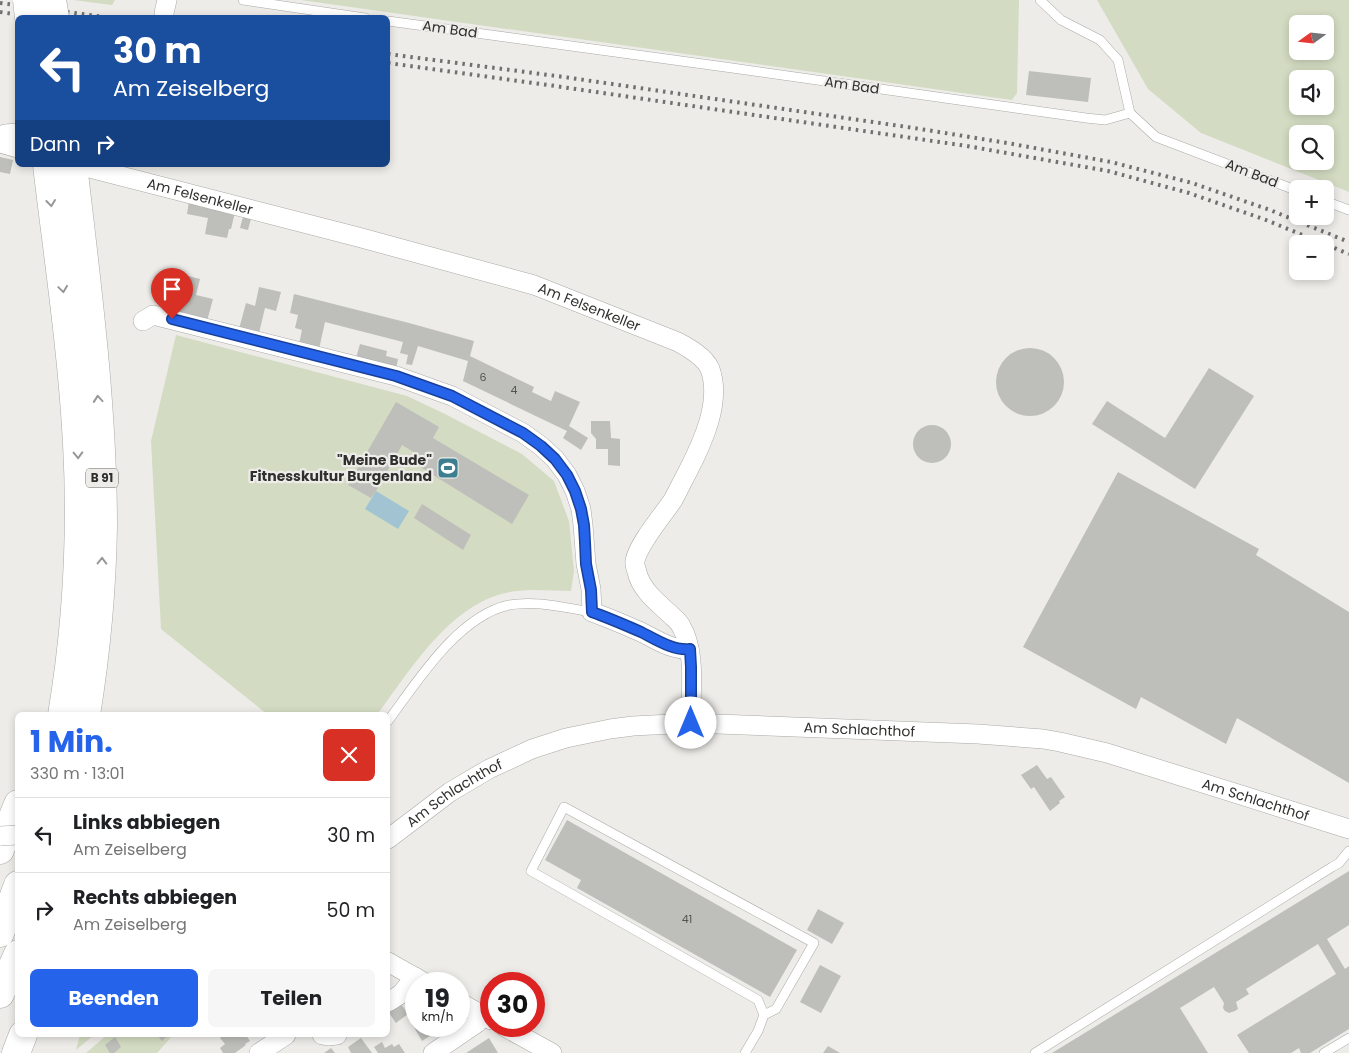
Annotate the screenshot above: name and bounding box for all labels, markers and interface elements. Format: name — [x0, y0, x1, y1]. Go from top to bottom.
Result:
street label: Am Bad — [421, 15, 479, 43]
north arrow — [1289, 15, 1334, 60]
map controls — [1289, 15, 1334, 280]
text: 30 m — [113, 26, 201, 75]
icon: left — [30, 35, 95, 100]
button: sound — [1289, 70, 1334, 115]
street label: Am Bad — [823, 71, 881, 99]
text: Am Zeiselberg — [113, 73, 269, 104]
button: search — [1289, 125, 1334, 170]
icon: right — [91, 130, 119, 158]
text: Dann — [30, 131, 81, 158]
street label: Am Bad — [1223, 154, 1281, 192]
street label: Am Felsenkeller — [145, 173, 255, 220]
button: + — [1289, 180, 1334, 225]
one-way arrow — [45, 199, 56, 207]
button: − — [1289, 235, 1334, 280]
pin — [151, 268, 193, 319]
icon: arrive — [158, 275, 186, 303]
street label: Am Felsenkeller — [535, 278, 643, 336]
one-way arrow — [57, 285, 67, 293]
house number: 6 — [480, 369, 487, 385]
house number: 4 — [511, 382, 518, 398]
one-way arrow — [93, 394, 104, 402]
place label: "Meine Bude" Fitnesskultur Burgenland — [250, 450, 432, 486]
one-way arrow — [72, 451, 83, 459]
sports icon: "Meine Bude" Fitnesskultur Burgenland — [436, 456, 460, 480]
road number: B 91 — [86, 468, 118, 488]
one-way arrow — [97, 557, 107, 564]
position arrow — [664, 696, 716, 748]
street label: Am Schlachthof — [803, 717, 916, 742]
text: 1 Min. — [30, 720, 113, 763]
button: close — [323, 729, 375, 781]
street label: Am Schlachthof — [402, 754, 506, 832]
text: 330 m · 13:01 — [30, 762, 125, 785]
street label: Am Schlachthof — [1199, 773, 1312, 826]
text: Links abbiegen — [73, 809, 220, 836]
icon: left — [30, 821, 58, 849]
text: 30 m — [327, 822, 375, 849]
text: Am Zeiselberg — [73, 838, 187, 861]
text: Rechts abbiegen — [73, 884, 237, 911]
icon: right — [30, 896, 58, 924]
text: 50 m — [326, 897, 375, 924]
house number: 41 — [682, 911, 692, 927]
text: Am Zeiselberg — [73, 913, 187, 936]
button: Beenden — [30, 969, 198, 1027]
button: Teilen — [208, 969, 375, 1027]
speed limit sign: 30 — [480, 972, 545, 1037]
text: 19 — [425, 981, 450, 1016]
text: km/h — [422, 1008, 453, 1025]

